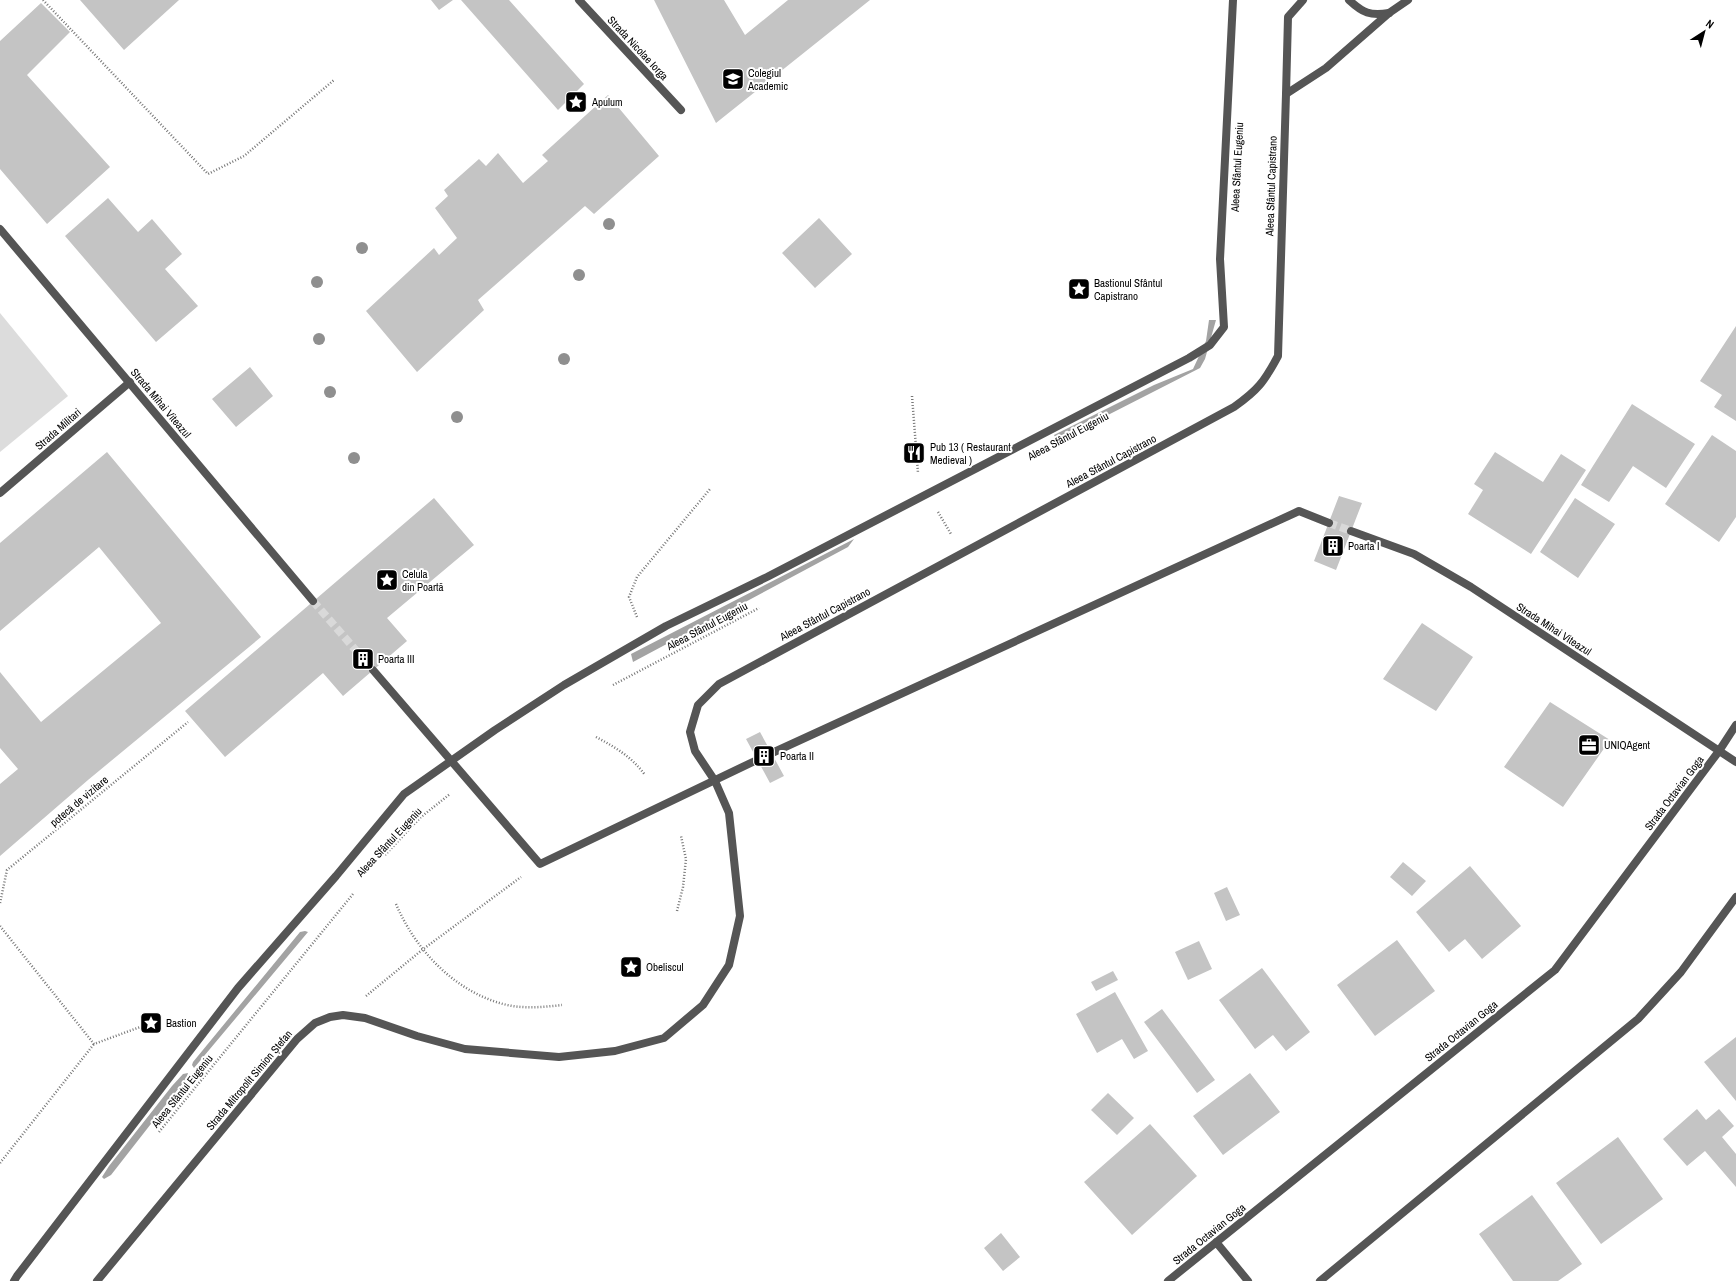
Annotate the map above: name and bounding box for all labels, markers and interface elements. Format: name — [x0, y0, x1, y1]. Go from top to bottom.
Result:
north arrow — [1684, 12, 1724, 52]
street label: Strada Nicolae Iorga — [605, 13, 671, 83]
text: N — [1703, 16, 1717, 31]
school or university icon: Colegiul Academic — [720, 66, 746, 92]
place label: Colegiul Academic — [747, 66, 789, 93]
place icon: Apulum — [563, 89, 589, 115]
place label: Apulum — [591, 95, 623, 109]
street label: Aleea Sfântul Eugeniu — [1228, 122, 1246, 213]
street label: Aleea Sfântul Capistrano — [1262, 136, 1280, 237]
place icon: Bastionul Sfântul Capistrano — [1066, 276, 1092, 302]
place label: Bastionul Sfântul Capistrano — [1094, 276, 1162, 303]
street label: Strada Mihai Viteazul — [128, 365, 194, 441]
street label: Strada Militari — [32, 405, 84, 453]
street label: Aleea Sfântul Eugeniu — [1024, 409, 1111, 464]
street label: Aleea Sfântul Capistrano — [1063, 431, 1159, 491]
restaurant icon: Pub 13 ( Restaurant Medieval ) — [901, 440, 927, 466]
place label: Pub 13 ( Restaurant Medieval ) — [930, 440, 1011, 467]
building icon: Poarta I — [1320, 533, 1346, 559]
place label: Poarta I — [1348, 539, 1380, 553]
place icon: Celula din Poartă — [374, 567, 400, 593]
place label: Celula din Poartă — [402, 567, 444, 594]
street label: Aleea Sfântul Capistrano — [777, 584, 873, 644]
street label: Aleea Sfântul Eugeniu — [663, 599, 750, 654]
street label: Strada Mihai Viteazul — [1514, 600, 1594, 658]
building icon: Poarta III — [350, 646, 376, 672]
place label: Poarta III — [378, 652, 415, 666]
office icon: UNIQAgent — [1576, 732, 1602, 758]
place label: UNIQAgent — [1604, 738, 1651, 752]
building icon: Poarta II — [751, 743, 777, 769]
place label: Poarta II — [780, 749, 814, 763]
street label: Strada Octavian Goga — [1641, 753, 1707, 833]
street label: potecă de vizitare — [47, 773, 111, 829]
street label: Aleea Sfântul Eugeniu — [353, 804, 425, 880]
place icon: Obeliscul — [618, 954, 644, 980]
place label: Obeliscul — [646, 960, 684, 974]
street label: Strada Octavian Goga — [1422, 997, 1500, 1065]
place icon: Bastion — [138, 1010, 164, 1036]
place label: Bastion — [166, 1016, 197, 1030]
street label: Strada Mitropolit Simion Ștefan — [203, 1027, 295, 1133]
street label: Aleea Sfântul Eugeniu — [148, 1052, 216, 1131]
street label: Strada Octavian Goga — [1170, 1200, 1248, 1268]

